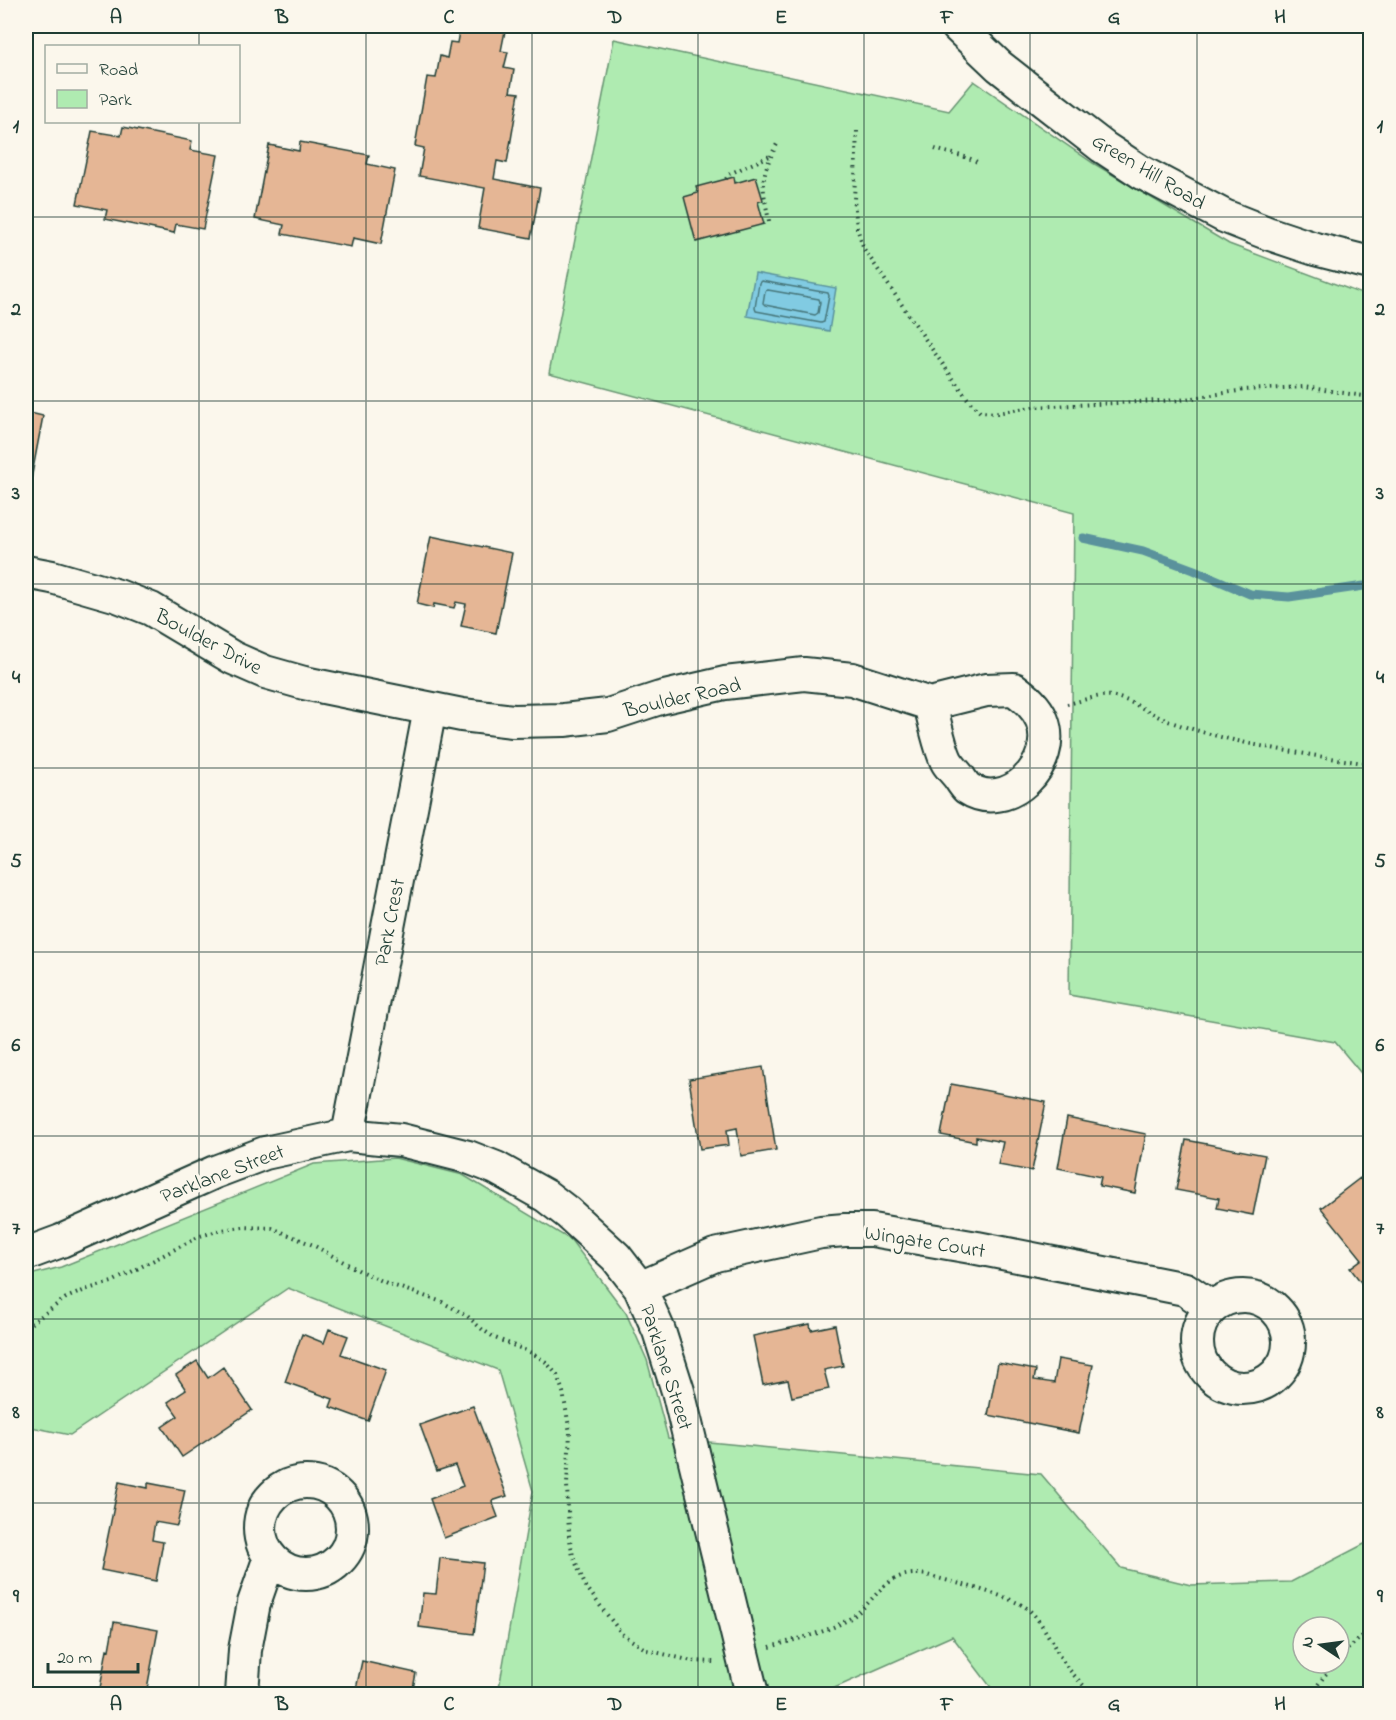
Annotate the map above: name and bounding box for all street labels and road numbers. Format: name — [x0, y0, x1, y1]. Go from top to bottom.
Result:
street label: Green Hill Road — [1085, 127, 1211, 219]
street label: Boulder Drive — [148, 602, 267, 684]
street label: Boulder Road — [620, 671, 744, 727]
street label: Park Crest — [368, 876, 414, 969]
street label: Parklane Street — [156, 1137, 289, 1212]
street label: Wingate Court — [862, 1219, 987, 1269]
street label: Parklane Street — [631, 1301, 700, 1434]

